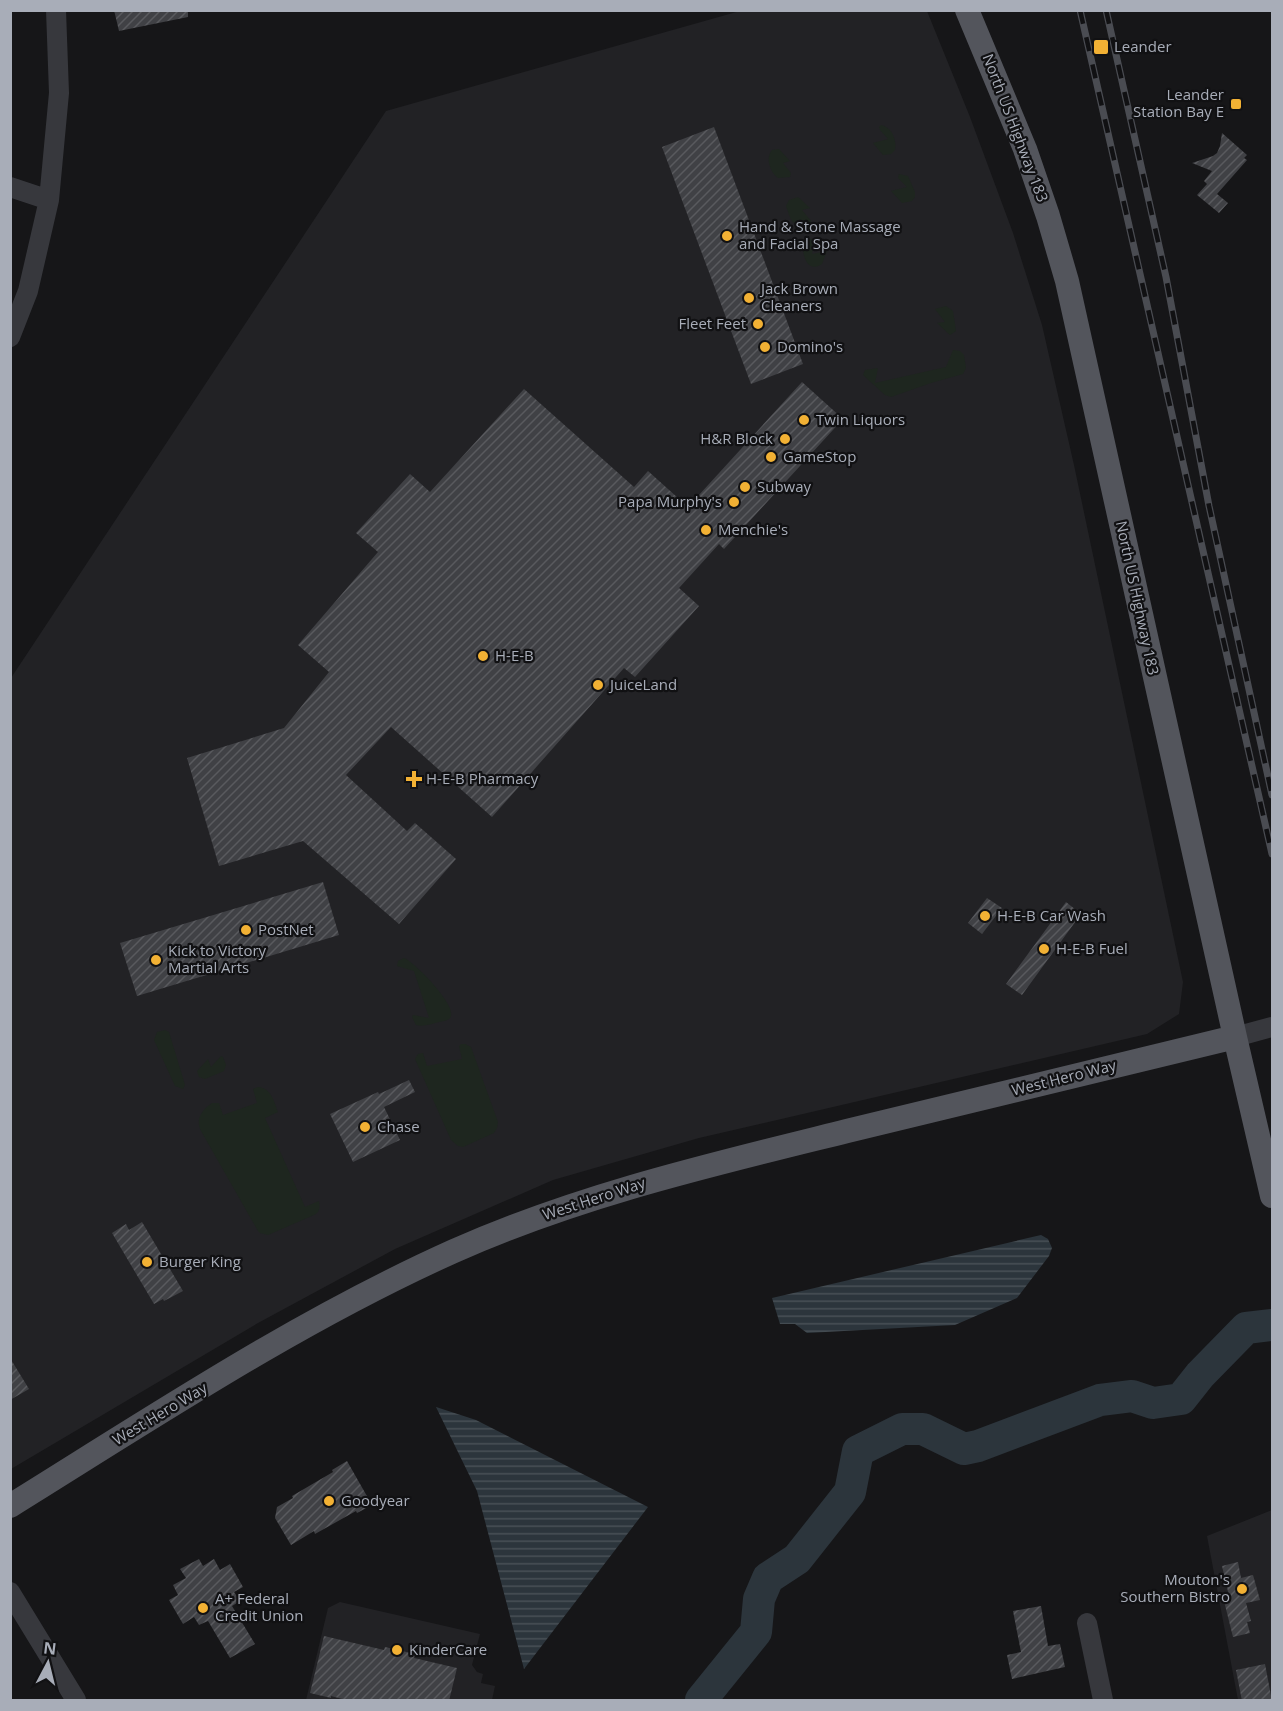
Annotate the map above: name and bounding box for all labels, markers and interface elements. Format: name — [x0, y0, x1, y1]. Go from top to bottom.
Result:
place label: Leander — [1114, 36, 1172, 56]
marker: Leander — [1092, 38, 1110, 56]
street label: North US Highway 183 — [978, 51, 1053, 205]
place label: Leander Station Bay E — [1133, 84, 1224, 121]
marker: Leander Station Bay E — [1229, 97, 1243, 111]
place label: Hand & Stone Massage and Facial Spa — [739, 216, 901, 253]
marker: Hand & Stone Massage and Facial Spa — [720, 229, 734, 243]
place label: Jack Brown Cleaners — [759, 278, 838, 315]
marker: Jack Brown Cleaners — [742, 291, 756, 305]
place label: Fleet Feet — [678, 313, 746, 333]
marker: Fleet Feet — [751, 317, 765, 331]
place label: Domino's — [777, 336, 843, 356]
marker: Domino's — [758, 340, 772, 354]
place label: Twin Liquors — [816, 409, 905, 429]
marker: Twin Liquors — [797, 413, 811, 427]
place label: H&R Block — [700, 428, 773, 448]
marker: H&R Block — [778, 432, 792, 446]
place label: GameStop — [783, 446, 856, 466]
marker: GameStop — [764, 450, 778, 464]
place label: Subway — [757, 476, 812, 496]
marker: Subway — [738, 480, 752, 494]
place label: Papa Murphy's — [618, 491, 722, 511]
marker: Papa Murphy's — [727, 495, 741, 509]
place label: Menchie's — [718, 519, 788, 539]
street label: North US Highway 183 — [1112, 519, 1164, 677]
marker: Menchie's — [699, 523, 713, 537]
place label: H-E-B — [495, 645, 534, 665]
marker: H-E-B — [476, 649, 490, 663]
place label: JuiceLand — [608, 674, 677, 694]
marker: JuiceLand — [591, 678, 605, 692]
place label: H-E-B Pharmacy — [426, 768, 539, 788]
marker: H-E-B Pharmacy — [407, 772, 421, 786]
place label: H-E-B Car Wash — [997, 905, 1106, 925]
marker: H-E-B Car Wash — [978, 909, 992, 923]
place label: PostNet — [258, 919, 314, 939]
marker: PostNet — [239, 923, 253, 937]
place label: H-E-B Fuel — [1056, 938, 1128, 958]
place label: Kick to Victory Martial Arts — [168, 940, 267, 977]
marker: H-E-B Fuel — [1037, 942, 1051, 956]
marker: Kick to Victory Martial Arts — [149, 953, 163, 967]
street label: West Hero Way — [1009, 1054, 1119, 1100]
place label: Chase — [377, 1116, 420, 1136]
marker: Chase — [358, 1120, 372, 1134]
street label: West Hero Way — [540, 1172, 648, 1224]
place label: Burger King — [159, 1251, 241, 1271]
marker: Burger King — [140, 1255, 154, 1269]
street label: West Hero Way — [109, 1377, 211, 1449]
place label: Goodyear — [341, 1490, 410, 1510]
marker: Goodyear — [322, 1494, 336, 1508]
place label: Mouton's Southern Bistro — [1120, 1569, 1230, 1606]
marker: Mouton's Southern Bistro — [1235, 1582, 1249, 1596]
place label: A+ Federal Credit Union — [215, 1588, 303, 1625]
marker: A+ Federal Credit Union — [196, 1601, 210, 1615]
north arrow — [18, 1633, 78, 1693]
text: N — [42, 1636, 58, 1660]
place label: KinderCare — [409, 1639, 487, 1659]
marker: KinderCare — [390, 1643, 404, 1657]

